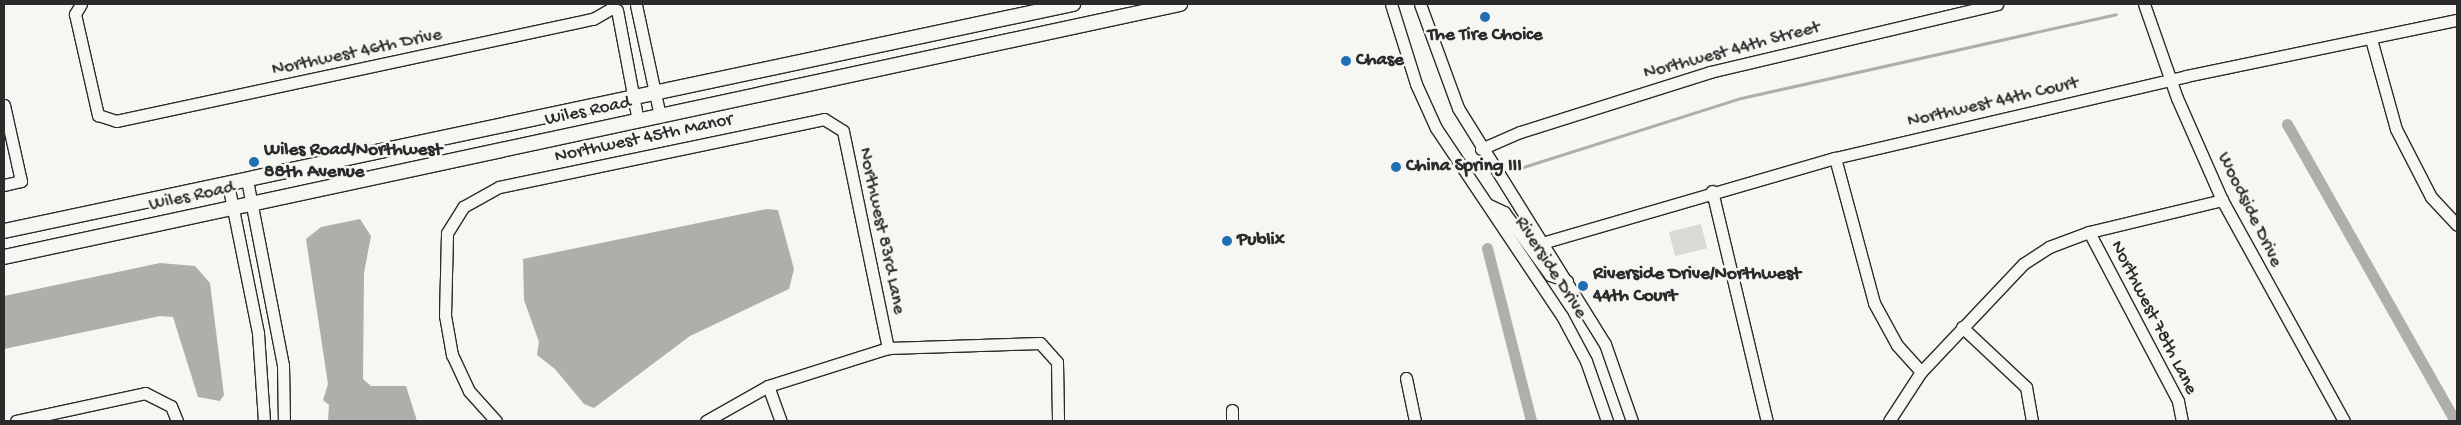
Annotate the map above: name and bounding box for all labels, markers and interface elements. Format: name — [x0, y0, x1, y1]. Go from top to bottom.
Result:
marker: The Tire Choice — [1479, 11, 1491, 23]
street label: Northwest 44th Street — [1641, 16, 1823, 86]
street label: Northwest 46th Drive — [270, 24, 444, 82]
place label: The Tire Choice — [1427, 25, 1543, 47]
place label: Chase — [1356, 50, 1404, 72]
marker: Chase — [1340, 55, 1352, 67]
street label: Northwest 44th Court — [1905, 72, 2081, 134]
street label: Wiles Road — [543, 92, 633, 132]
street label: Northwest 45th Manor — [553, 109, 735, 169]
place label: Wiles Road/Northwest 88th Avenue — [264, 140, 442, 184]
street label: Northwest 83rd Lane — [852, 146, 910, 316]
street label: Woodside Drive — [2211, 149, 2287, 271]
marker: Wiles Road/Northwest 88th Avenue — [248, 156, 260, 168]
place label: China Spring III — [1406, 156, 1522, 178]
marker: China Spring III — [1390, 161, 1402, 173]
street label: Wiles Road — [147, 177, 237, 217]
street label: Riverside Drive — [1509, 213, 1591, 323]
place label: Publix — [1237, 230, 1285, 252]
marker: Publix — [1221, 235, 1233, 247]
street label: Northwest 78th Lane — [2104, 237, 2202, 399]
place label: Riverside Drive/Northwest 44th Court — [1593, 264, 1801, 308]
marker: Riverside Drive/Northwest 44th Court — [1577, 280, 1589, 292]

